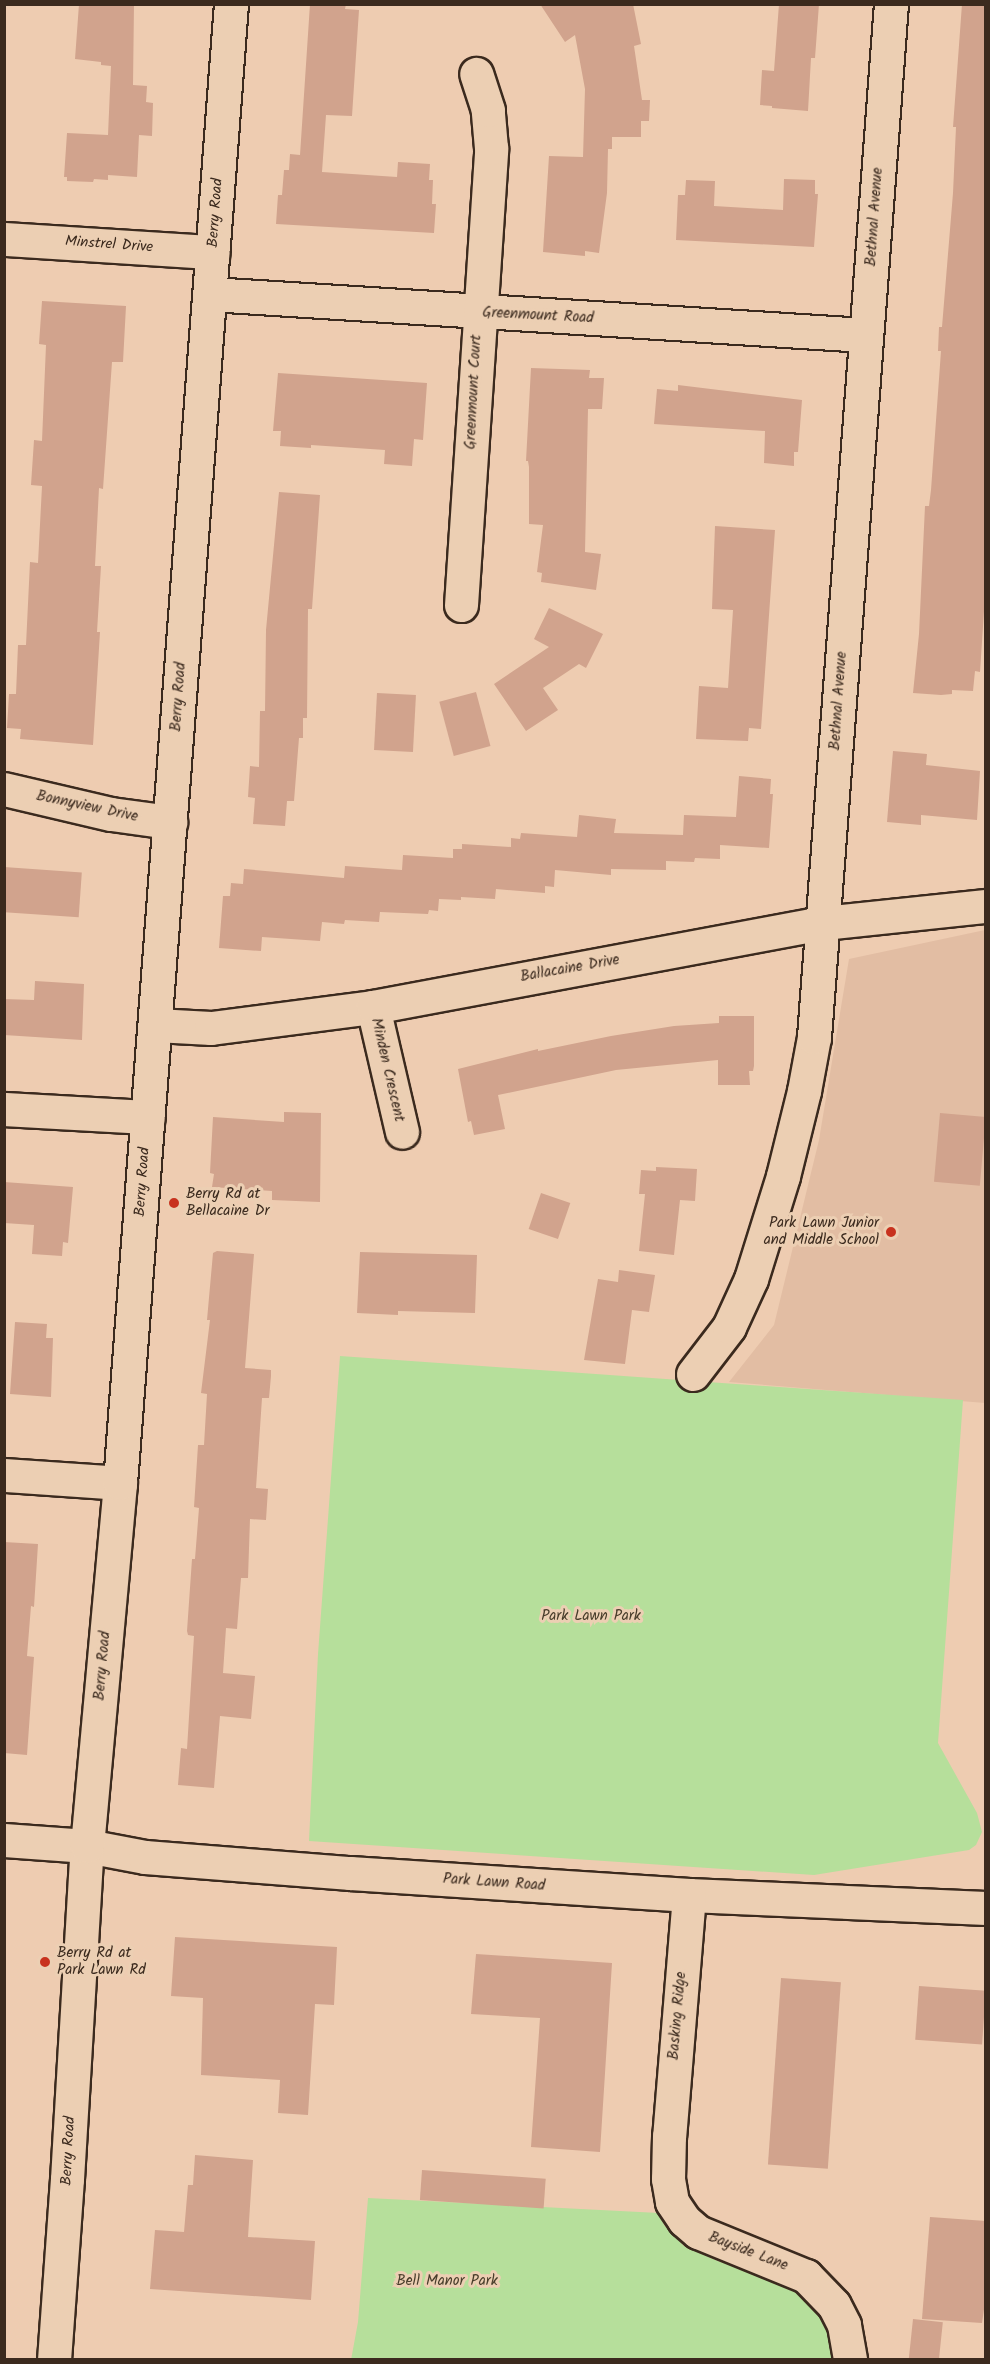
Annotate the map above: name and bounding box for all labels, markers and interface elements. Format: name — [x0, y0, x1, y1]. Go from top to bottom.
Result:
street label: Bethnal Avenue — [863, 167, 887, 267]
street label: Berry Road — [205, 178, 227, 248]
street label: Minstrel Drive — [64, 233, 154, 257]
street label: Greenmount Road — [482, 304, 594, 328]
street label: Greenmount Court — [462, 334, 486, 450]
street label: Bethnal Avenue — [827, 651, 851, 751]
street label: Berry Road — [168, 662, 190, 732]
street label: Bonnyview Drive — [35, 787, 139, 827]
street label: Ballacaine Drive — [519, 951, 621, 987]
street label: Minden Crescent — [366, 1016, 408, 1124]
street label: Berry Road — [132, 1147, 154, 1217]
place label: Berry Rd at Bellacaine Dr — [186, 1185, 269, 1220]
marker: Berry Rd at Bellacaine Dr — [167, 1196, 181, 1210]
place label: Park Lawn Junior and Middle School — [764, 1214, 879, 1249]
marker: Park Lawn Junior and Middle School — [884, 1225, 898, 1239]
park label: Park Lawn Park — [541, 1608, 641, 1626]
street label: Berry Road — [91, 1631, 115, 1701]
street label: Park Lawn Road — [442, 1870, 546, 1896]
place label: Berry Rd at Park Lawn Rd — [57, 1944, 146, 1979]
marker: Berry Rd at Park Lawn Rd — [38, 1955, 52, 1969]
street label: Basking Ridge — [665, 1971, 691, 2061]
street label: Berry Road — [58, 2116, 80, 2186]
street label: Bayside Lane — [706, 2229, 790, 2275]
park label: Bell Manor Park — [396, 2273, 498, 2291]

